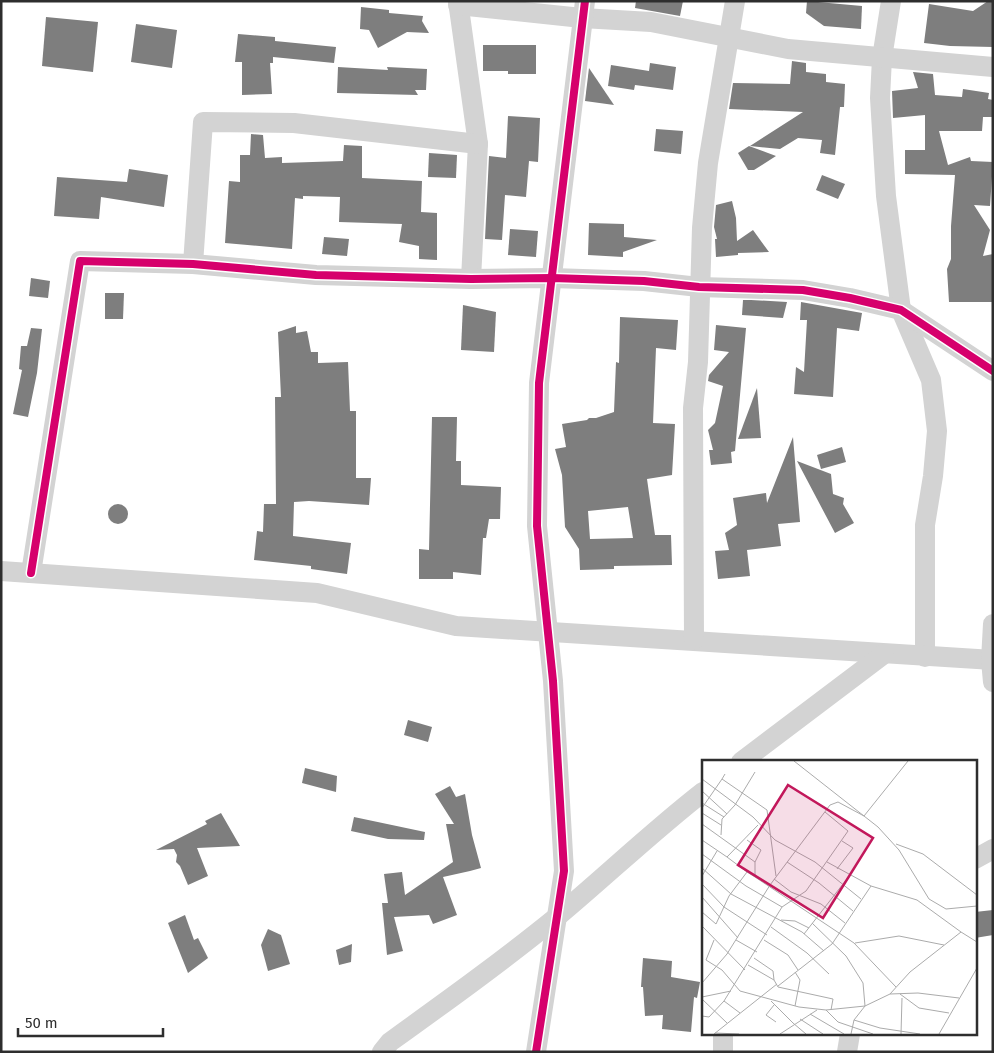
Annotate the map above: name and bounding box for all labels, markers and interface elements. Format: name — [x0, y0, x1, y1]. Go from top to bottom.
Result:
inset map — [702, 760, 976, 1036]
scale bar — [18, 1006, 162, 1038]
text: 50 m — [25, 1014, 58, 1032]

